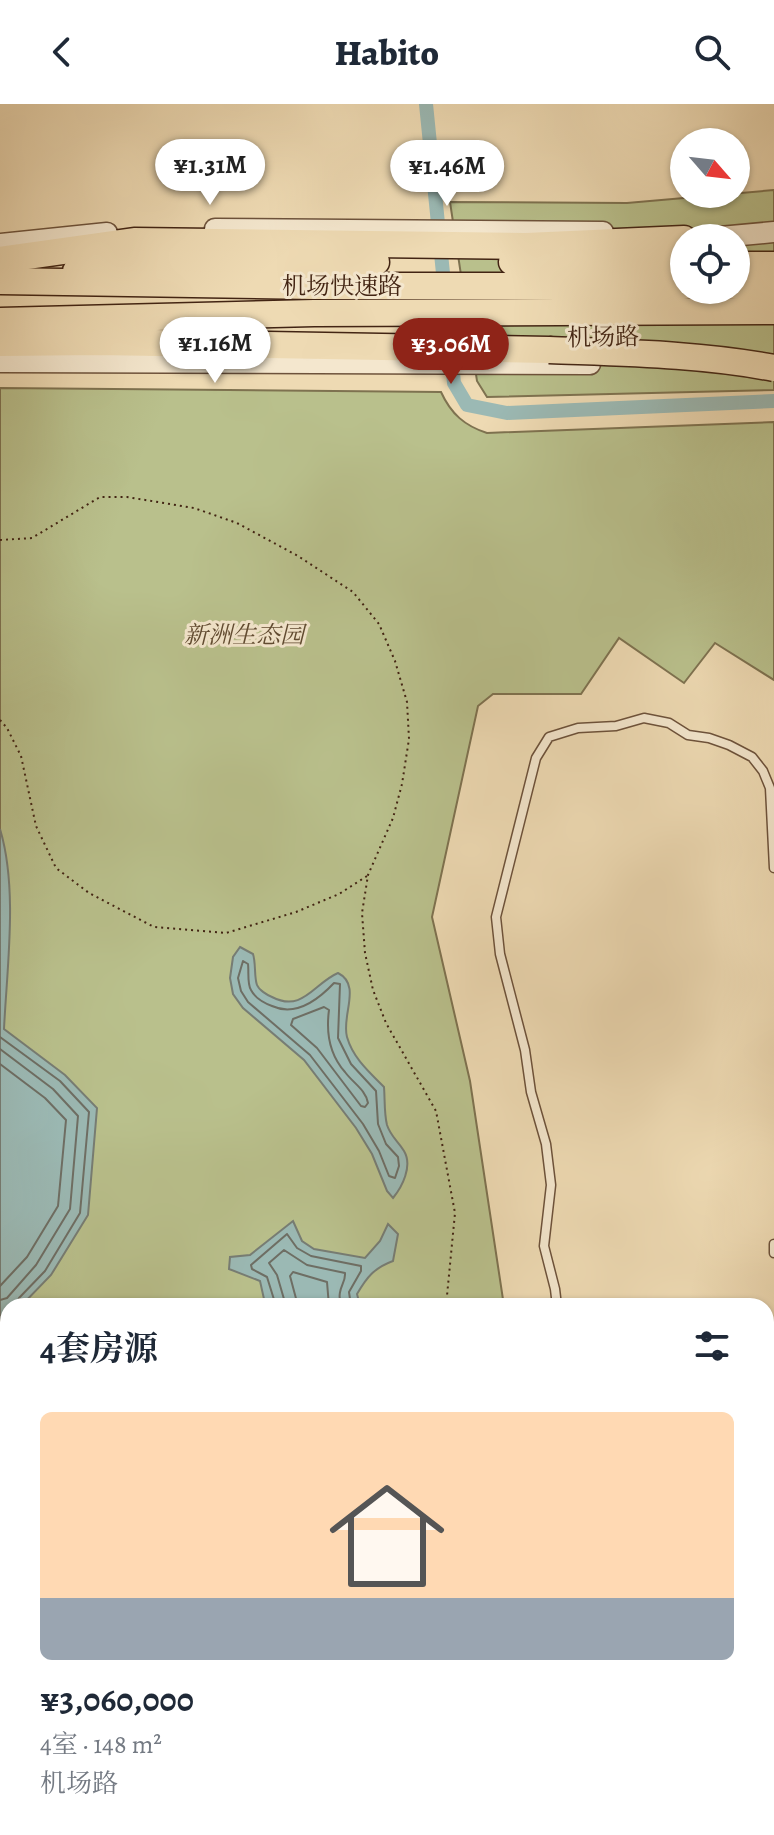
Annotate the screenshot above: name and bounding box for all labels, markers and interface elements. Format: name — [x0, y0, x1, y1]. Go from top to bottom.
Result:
text: Habito — [335, 28, 439, 77]
icon: back — [40, 30, 84, 74]
icon: search — [690, 30, 734, 74]
north arrow — [670, 128, 750, 208]
map controls — [670, 128, 750, 304]
pin: ¥1.31M — [145, 139, 275, 207]
pin: ¥1.46M — [382, 140, 512, 208]
text: ¥1.31M — [173, 147, 247, 182]
text: ¥1.46M — [408, 148, 486, 183]
button: locate — [670, 224, 750, 304]
street label: 机场快速路 — [282, 270, 402, 302]
pin: ¥1.16M — [150, 317, 280, 385]
pin: ¥3.06M — [386, 318, 516, 386]
street label: 机场路 — [567, 320, 639, 354]
text: ¥1.16M — [178, 325, 252, 360]
text: ¥3.06M — [411, 326, 491, 361]
park label: 新洲生态园 — [184, 619, 308, 651]
icon: filters — [690, 1324, 734, 1368]
text: 4套房源 — [40, 1325, 158, 1372]
icon: home — [315, 1464, 459, 1608]
text: ¥3,060,000 — [40, 1676, 194, 1723]
text: 4室 · 148 m² — [40, 1727, 162, 1762]
text: 机场路 — [40, 1766, 118, 1801]

